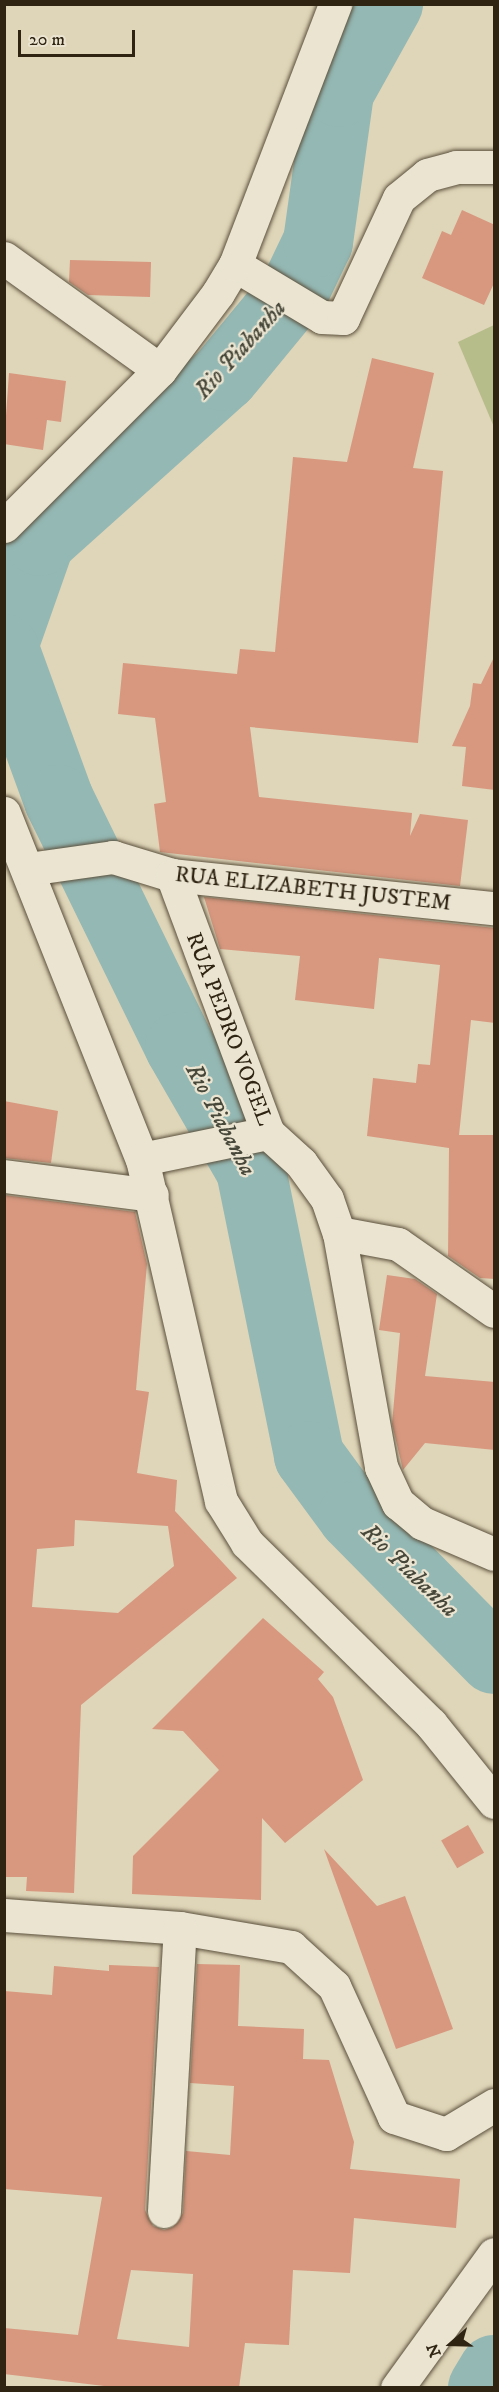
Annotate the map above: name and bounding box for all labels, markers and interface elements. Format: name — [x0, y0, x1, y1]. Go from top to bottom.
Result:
scale bar — [21, 18, 138, 56]
text: 20 m — [29, 29, 65, 51]
water label: Rio Piabanha — [189, 295, 293, 405]
street label: RUA ELIZABETH JUSTEM — [174, 861, 452, 917]
street label: RUA PEDRO VOGEL — [180, 929, 278, 1129]
water label: Rio Piabanha — [178, 1059, 262, 1181]
water label: Rio Piabanha — [355, 1518, 463, 1624]
north arrow — [421, 2314, 481, 2374]
text: N — [422, 2341, 446, 2360]

